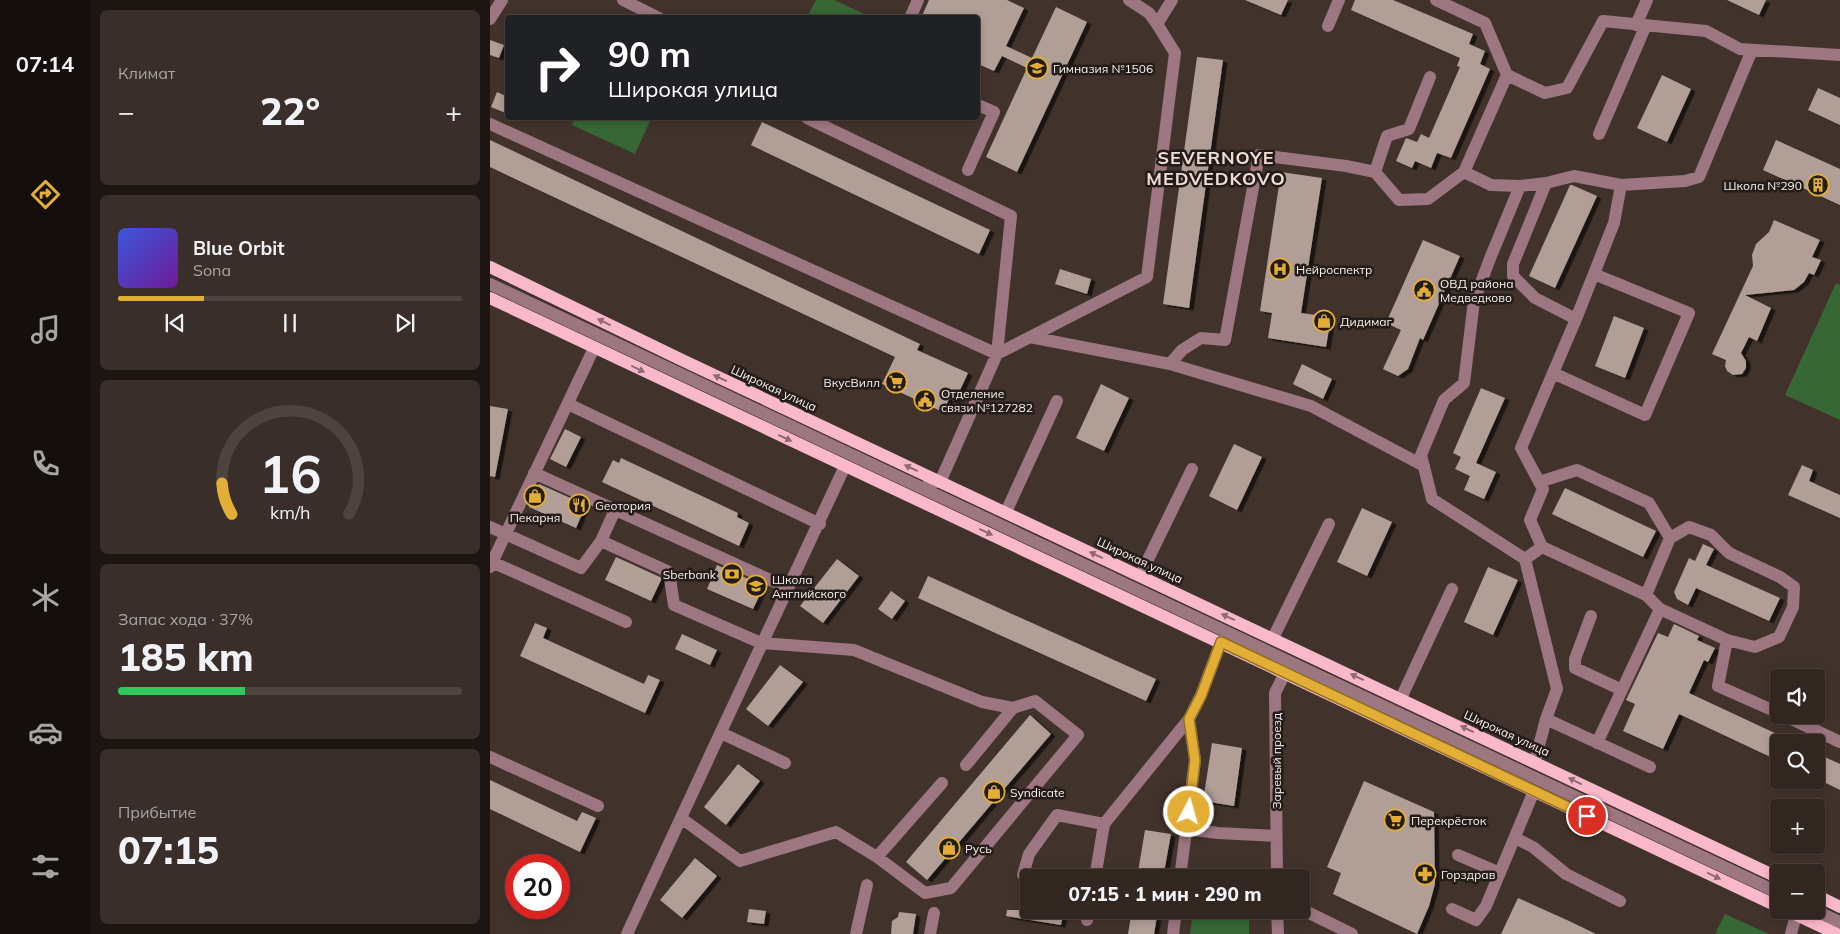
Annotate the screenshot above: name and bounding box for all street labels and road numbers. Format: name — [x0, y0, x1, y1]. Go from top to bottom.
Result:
street label: Широкая улица — [729, 362, 819, 414]
street label: Широкая улица — [1095, 534, 1185, 586]
street label: Широкая улица — [1462, 707, 1552, 759]
street label: Заревый проезд — [1269, 713, 1284, 809]

